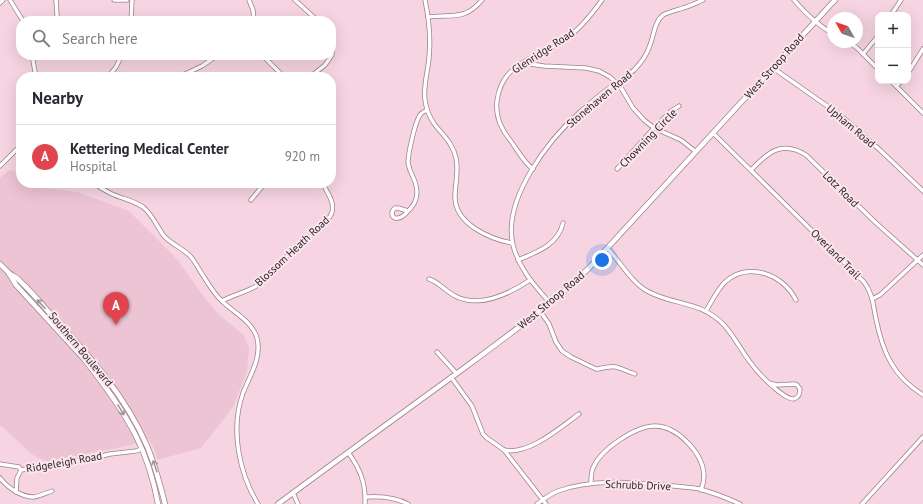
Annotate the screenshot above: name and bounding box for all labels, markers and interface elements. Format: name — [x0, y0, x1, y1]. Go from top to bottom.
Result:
north arrow — [827, 12, 863, 48]
map controls — [875, 12, 911, 84]
button: + — [875, 12, 911, 48]
search box — [16, 16, 336, 60]
street label: Glenridge Road — [509, 26, 577, 76]
icon: search — [30, 27, 52, 49]
text: Search here — [62, 29, 138, 48]
street label: West Stroop Road — [741, 30, 807, 101]
button: − — [875, 48, 911, 84]
street label: Stonehaven Road — [563, 67, 635, 131]
text: Nearby — [32, 87, 83, 109]
street label: Upham Road — [824, 101, 878, 151]
street label: Chowning Circle — [616, 105, 680, 170]
text: Kettering Medical Center — [70, 139, 229, 158]
text: A — [41, 148, 49, 165]
text: 920 m — [285, 148, 320, 165]
text: Hospital — [70, 158, 116, 175]
street label: Lotz Road — [820, 168, 862, 210]
street label: Blossom Heath Road — [252, 213, 332, 289]
street label: Overland Trail — [808, 226, 865, 283]
your location — [592, 250, 612, 270]
street label: West Stroop Road — [515, 268, 587, 332]
pin: A — [103, 292, 129, 325]
one-way arrow — [37, 299, 46, 309]
street label: Southern Boulevard — [46, 309, 116, 389]
one-way arrow — [117, 404, 125, 415]
street label: Ridgeleigh Road — [25, 448, 103, 476]
one-way arrow — [150, 461, 158, 473]
street label: Schrubb Drive — [605, 477, 672, 493]

